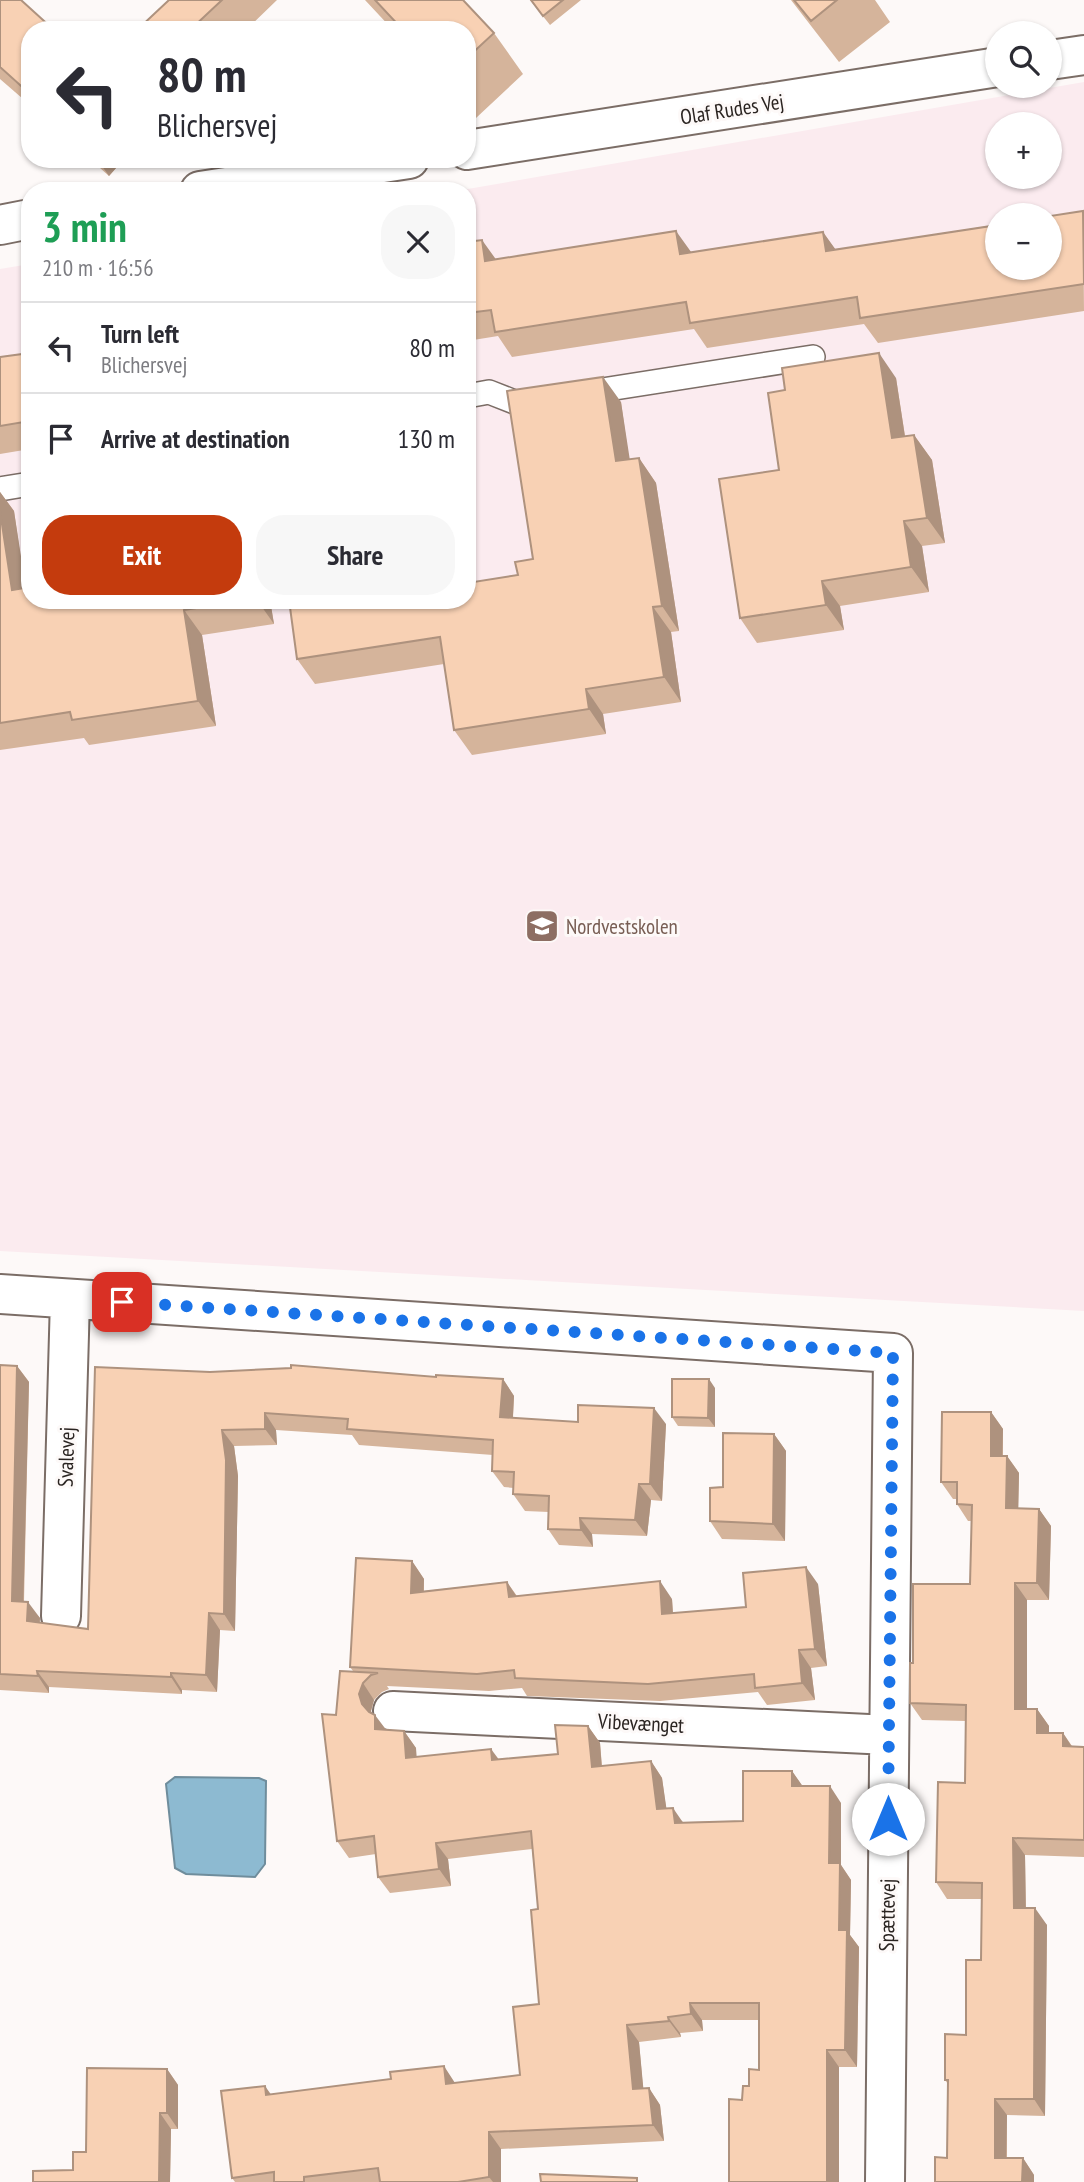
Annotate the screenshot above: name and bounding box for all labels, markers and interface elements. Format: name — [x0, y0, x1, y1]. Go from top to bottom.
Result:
map controls — [985, 21, 1062, 280]
button: search — [985, 21, 1062, 98]
text: 80 m — [157, 42, 246, 106]
icon: left — [42, 49, 133, 140]
street label: Olaf Rudes Vej — [678, 87, 786, 131]
text: Blichersvej — [157, 104, 277, 146]
button: + — [985, 112, 1062, 189]
text: 3 min — [42, 199, 127, 254]
button: − — [985, 203, 1062, 280]
button: close — [381, 205, 455, 279]
text: 210 m · 16:56 — [42, 253, 154, 282]
text: Turn left — [101, 317, 179, 350]
icon: left — [42, 329, 80, 367]
text: 80 m — [409, 331, 455, 364]
text: Blichersvej — [101, 350, 187, 379]
icon: arrive — [42, 420, 80, 458]
text: Arrive at destination — [101, 422, 290, 455]
text: 130 m — [397, 422, 455, 455]
button: Exit — [42, 515, 242, 595]
button: Share — [256, 515, 455, 595]
school or university icon: Nordvestskolen — [523, 907, 561, 945]
place label: Nordvestskolen — [566, 913, 678, 940]
pin — [92, 1272, 152, 1332]
icon: arrive — [103, 1283, 141, 1321]
street label: Svalevej — [51, 1427, 81, 1487]
street label: Vibevænget — [596, 1707, 685, 1739]
position arrow — [851, 1782, 925, 1856]
street label: Spættevej — [873, 1878, 901, 1952]

